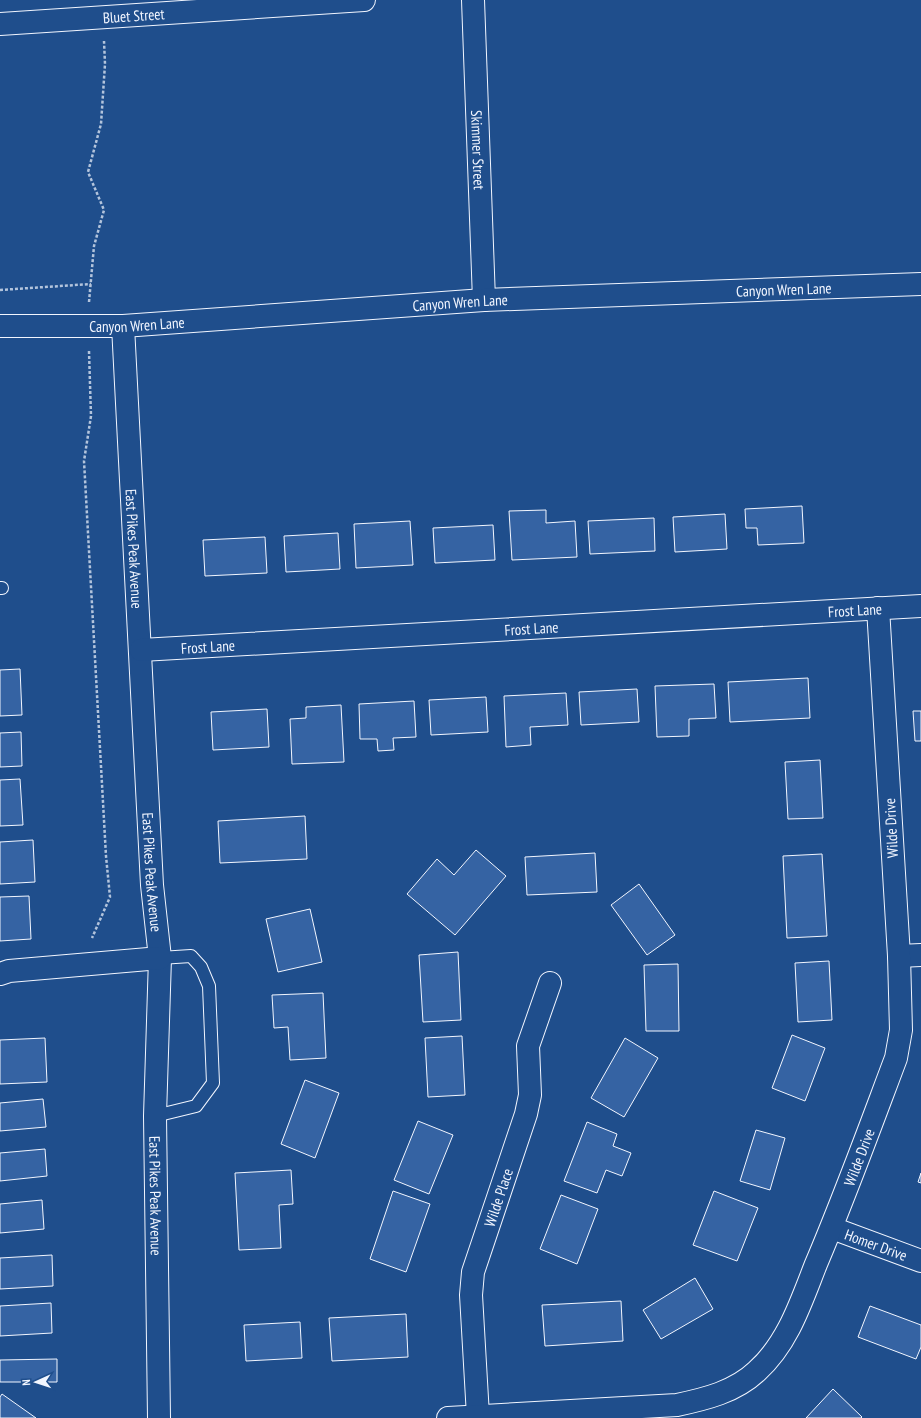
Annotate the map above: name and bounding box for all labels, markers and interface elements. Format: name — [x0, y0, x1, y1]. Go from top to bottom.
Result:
street label: Bluet Street — [102, 4, 165, 27]
street label: Skimmer Street — [468, 110, 489, 190]
street label: Canyon Wren Lane — [736, 278, 832, 300]
street label: Canyon Wren Lane — [412, 290, 508, 315]
street label: Canyon Wren Lane — [89, 312, 185, 336]
street label: East Pikes Peak Avenue — [122, 488, 147, 609]
street label: Frost Lane — [827, 599, 882, 621]
street label: Frost Lane — [504, 617, 559, 639]
street label: Frost Lane — [180, 635, 235, 657]
street label: Wilde Drive — [880, 798, 902, 858]
street label: East Pikes Peak Avenue — [139, 812, 167, 933]
street label: Wilde Drive — [839, 1126, 878, 1189]
street label: East Pikes Peak Avenue — [146, 1136, 166, 1256]
street label: Wilde Place — [479, 1166, 517, 1229]
street label: Homer Drive — [842, 1224, 910, 1265]
north arrow — [16, 1362, 56, 1402]
text: N — [19, 1379, 33, 1386]

